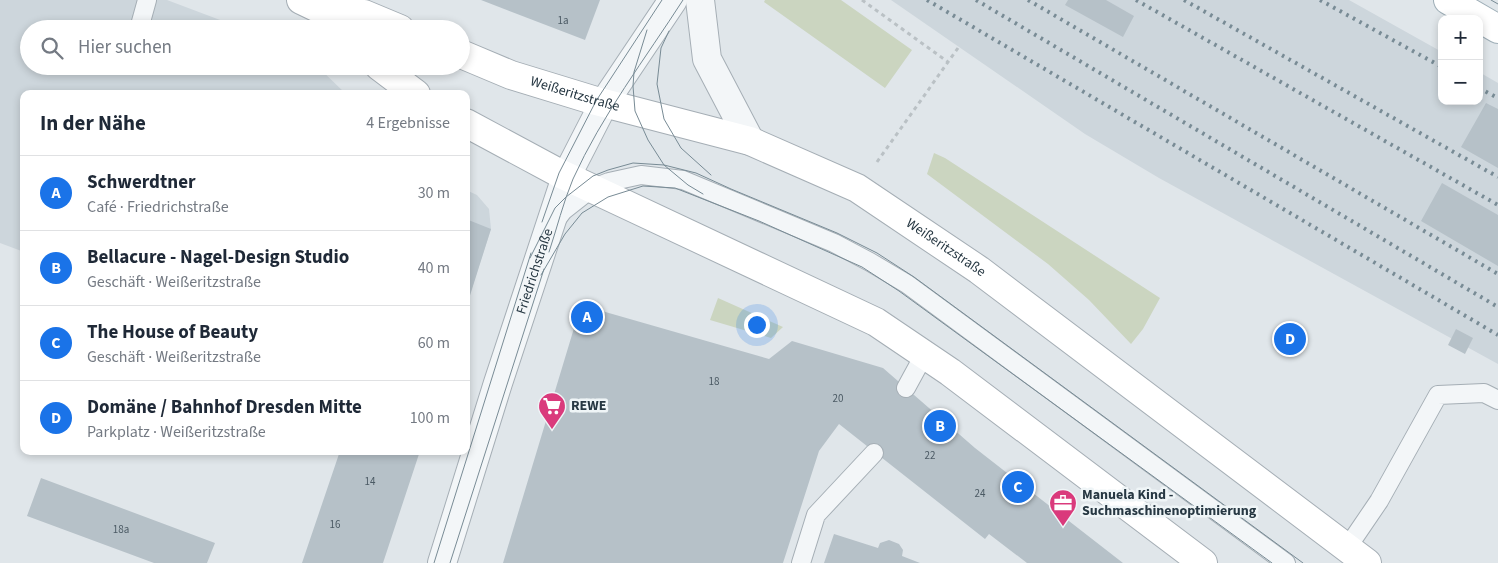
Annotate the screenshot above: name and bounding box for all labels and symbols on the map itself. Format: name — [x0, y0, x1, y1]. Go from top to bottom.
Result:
house number: 1a — [557, 13, 569, 28]
street label: Weißeritzstraße — [528, 71, 622, 117]
street label: Weißeritzstraße — [902, 214, 990, 282]
street label: Friedrichstraße — [511, 226, 558, 317]
pin: A — [571, 298, 603, 336]
your location — [744, 312, 770, 338]
pin: D — [1274, 320, 1306, 358]
house number: 18 — [709, 374, 720, 389]
supermarket icon: REWE — [537, 391, 567, 430]
house number: 20 — [833, 391, 843, 406]
place label: REWE — [571, 396, 606, 416]
pin: B — [924, 407, 956, 445]
house number: 22 — [925, 448, 935, 463]
pin: C — [1002, 468, 1034, 506]
house number: 14 — [365, 474, 376, 489]
place label: Manuela Kind - Suchmaschinenoptimierung — [1082, 485, 1257, 521]
house number: 24 — [975, 486, 986, 501]
office icon: Manuela Kind - Suchmaschinenoptimierung — [1048, 488, 1078, 527]
house number: 16 — [330, 517, 341, 532]
house number: 18a — [113, 522, 129, 537]

